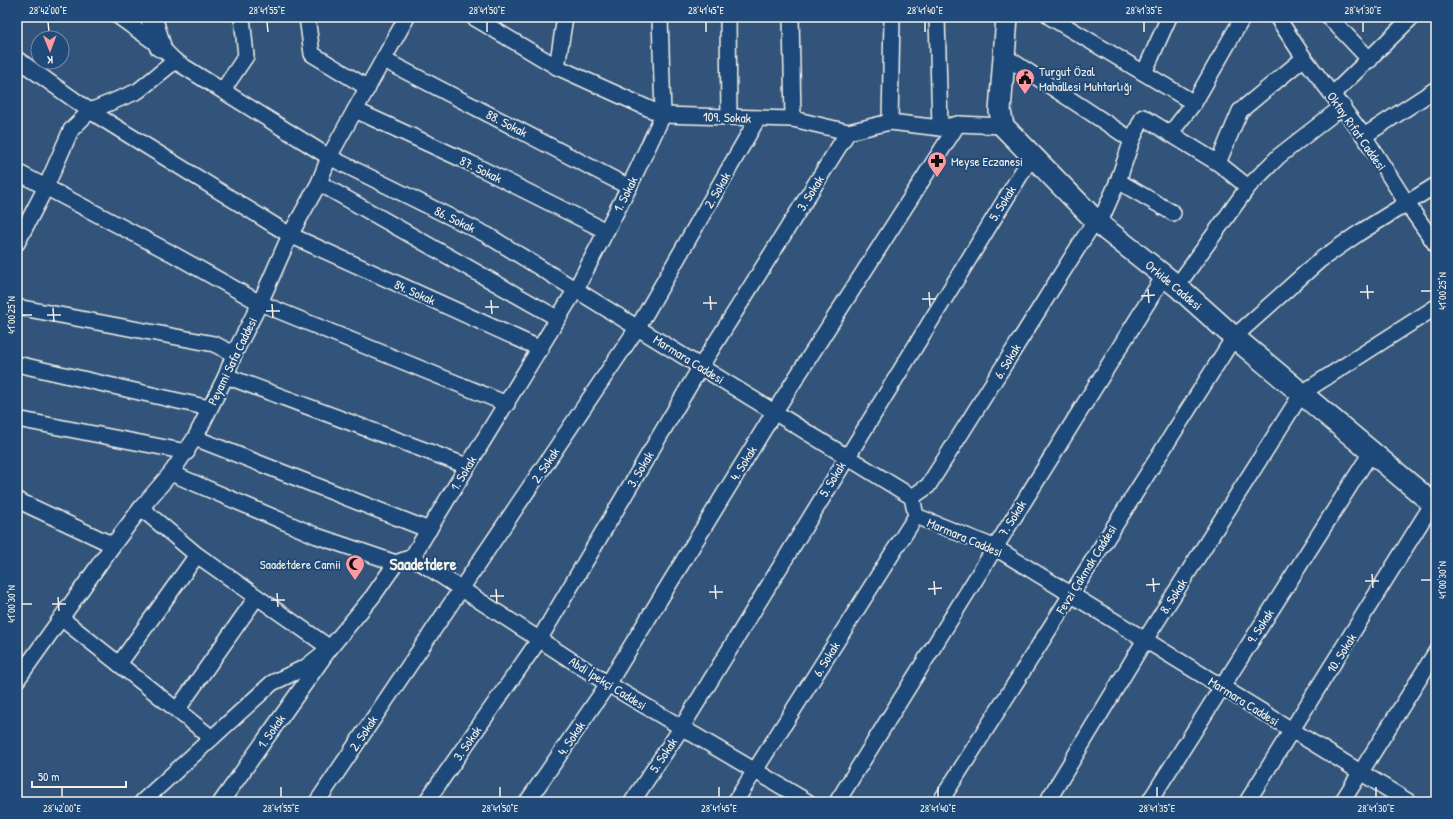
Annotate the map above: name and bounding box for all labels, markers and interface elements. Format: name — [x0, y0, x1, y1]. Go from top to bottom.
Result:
text: 28°42'00"E — [29, 4, 67, 17]
text: 28°41'55"E — [249, 4, 286, 17]
text: 28°41'50"E — [469, 4, 506, 17]
text: 28°41'45"E — [688, 4, 724, 17]
text: 28°41'40"E — [907, 4, 944, 17]
text: 28°41'35"E — [1126, 4, 1163, 17]
text: 28°41'30"E — [1345, 4, 1382, 17]
north arrow — [30, 30, 70, 70]
text: K — [47, 53, 53, 67]
place label: Turgut Özal Mahallesi Muhtarlığı — [1039, 62, 1132, 95]
public building icon: Turgut Özal Mahallesi Muhtarlığı — [1014, 67, 1036, 95]
street label: Oktay Rıfat Caddesi — [1323, 88, 1391, 174]
street label: 88. Sokak — [483, 105, 531, 141]
street label: 109. Sokak — [703, 107, 752, 127]
pharmacy icon: Meyse Eczanesi — [926, 150, 948, 178]
street label: 87. Sokak — [457, 151, 506, 187]
place label: Meyse Eczanesi — [951, 152, 1023, 170]
street label: 2. Sokak — [699, 168, 735, 211]
street label: 3. Sokak — [792, 171, 828, 214]
street label: 1. Sokak — [608, 173, 642, 215]
street label: 5. Sokak — [984, 181, 1020, 224]
street label: 86. Sokak — [431, 201, 479, 237]
street label: Orkide Caddesi — [1142, 256, 1206, 314]
text: 41°00'25"N — [1436, 272, 1449, 310]
street label: 84. Sokak — [392, 275, 439, 309]
text: 41°00'25"N — [5, 296, 18, 334]
street label: Peyami Safa Caddesi — [203, 314, 261, 408]
street label: Marmara Caddesi — [650, 330, 728, 388]
street label: 6. Sokak — [989, 340, 1025, 382]
street label: 4. Sokak — [725, 442, 761, 484]
street label: 2. Sokak — [527, 443, 564, 486]
street label: 3. Sokak — [622, 447, 658, 490]
street label: 1. Sokak — [446, 452, 481, 494]
street label: 5. Sokak — [814, 457, 850, 500]
street label: 7. Sokak — [994, 496, 1030, 539]
street label: Marmara Caddesi — [925, 513, 1005, 561]
street label: Fevzi Çakmak Caddesi — [1051, 521, 1121, 618]
district label: Saadetdere — [389, 552, 457, 575]
mosque icon: Saadetdere Camii — [344, 553, 366, 581]
place label: Saadetdere Camii — [260, 555, 341, 573]
text: 41°00'30"N — [1436, 561, 1449, 599]
street label: 8. Sokak — [1155, 574, 1191, 617]
text: 41°00'30"N — [5, 585, 18, 623]
street label: 9. Sokak — [1242, 605, 1278, 647]
street label: 10. Sokak — [1322, 629, 1360, 676]
street label: 6. Sokak — [808, 638, 844, 680]
street label: Abdi İpekçi Caddesi — [566, 652, 650, 714]
street label: Marmara Caddesi — [1205, 672, 1283, 730]
street label: 1. Sokak — [253, 710, 289, 752]
street label: 2. Sokak — [345, 711, 382, 754]
street label: 4. Sokak — [553, 717, 589, 759]
street label: 3. Sokak — [449, 722, 486, 764]
street label: 5. Sokak — [645, 734, 682, 776]
scale bar — [32, 763, 126, 789]
text: 50 m — [38, 768, 59, 785]
text: 28°42'00"E — [43, 802, 81, 815]
text: 28°41'55"E — [263, 802, 300, 815]
text: 28°41'50"E — [482, 802, 519, 815]
text: 28°41'45"E — [701, 802, 737, 815]
text: 28°41'40"E — [920, 802, 957, 815]
text: 28°41'35"E — [1139, 802, 1176, 815]
text: 28°41'30"E — [1358, 802, 1395, 815]

